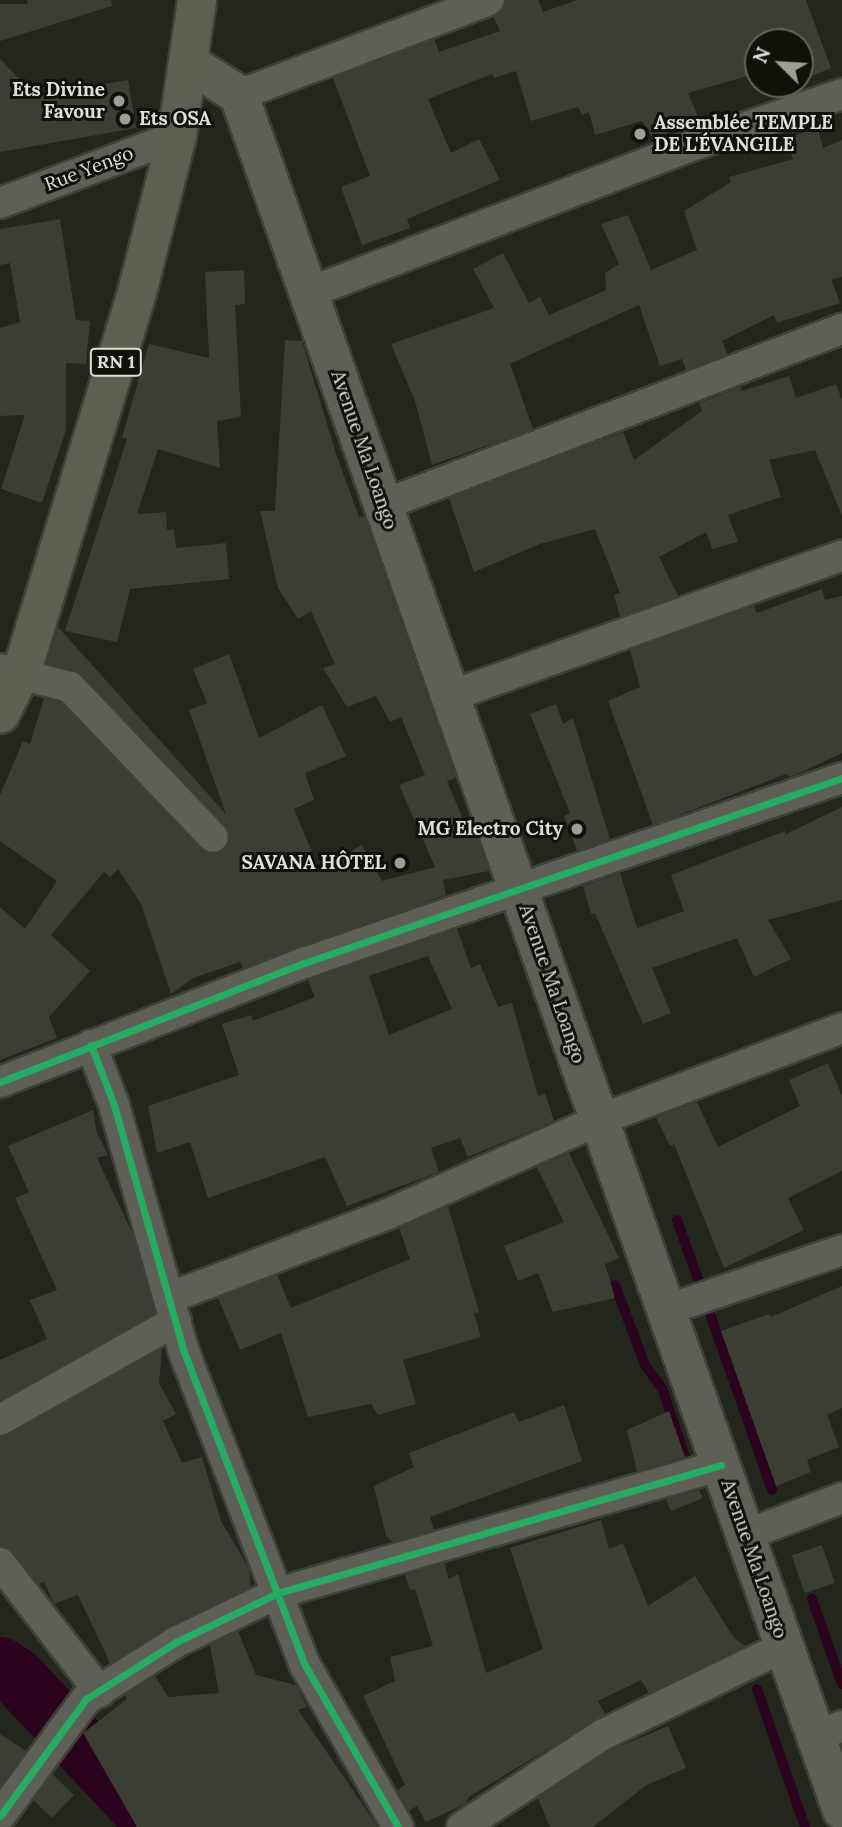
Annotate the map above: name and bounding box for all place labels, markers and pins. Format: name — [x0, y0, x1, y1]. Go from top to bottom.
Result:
place label: Ets Divine Favour — [12, 79, 105, 123]
marker: Ets Divine Favour — [111, 93, 127, 109]
place label: Ets OSA — [139, 108, 211, 130]
marker: Ets OSA — [117, 111, 133, 127]
place label: Assemblée TEMPLE DE L'ÉVANGILE — [654, 112, 833, 156]
marker: Assemblée TEMPLE DE L'ÉVANGILE — [632, 126, 648, 142]
place label: MG Electro City — [417, 818, 563, 840]
marker: MG Electro City — [569, 821, 585, 837]
place label: SAVANA HÔTEL — [241, 852, 386, 874]
marker: SAVANA HÔTEL — [392, 855, 408, 871]

